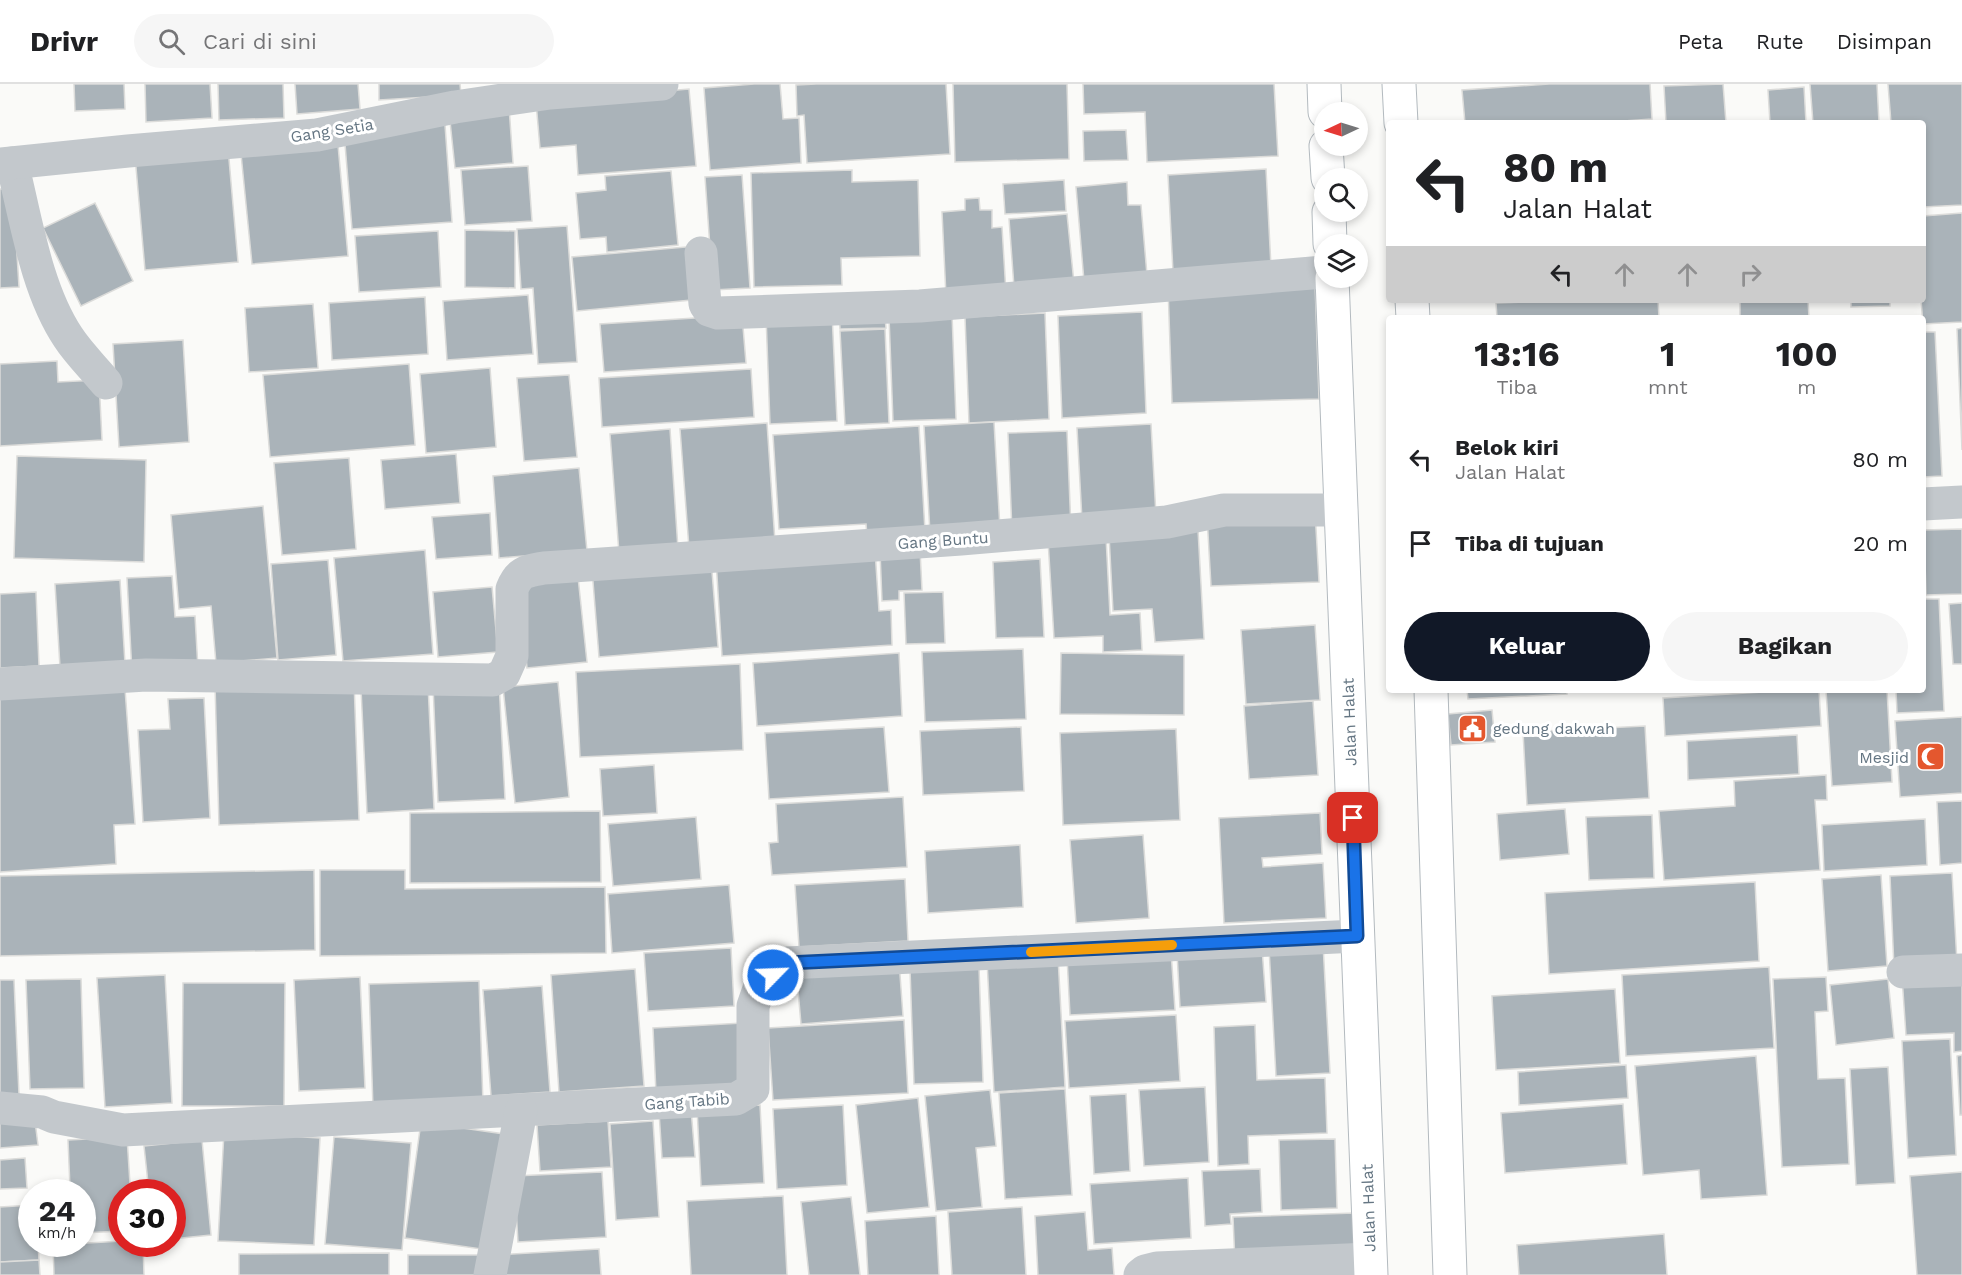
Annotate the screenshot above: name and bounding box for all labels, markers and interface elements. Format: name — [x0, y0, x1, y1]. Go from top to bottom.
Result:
search box — [134, 14, 554, 68]
text: Drivr — [30, 25, 98, 58]
icon: search — [155, 25, 188, 58]
text: Cari di sini — [203, 29, 317, 54]
text: Peta — [1678, 29, 1723, 54]
text: Rute — [1756, 29, 1804, 54]
text: Disimpan — [1837, 29, 1932, 54]
north arrow — [1314, 102, 1368, 156]
map controls — [1314, 102, 1368, 288]
street label: Gang Setia — [289, 115, 375, 146]
text: 80 m — [1503, 143, 1608, 192]
icon: left — [1404, 144, 1482, 222]
button: search — [1314, 168, 1368, 222]
text: Jalan Halat — [1503, 193, 1652, 225]
button: layers — [1314, 234, 1368, 288]
icon: left — [1545, 258, 1578, 291]
icon: ahead — [1608, 258, 1641, 291]
icon: ahead — [1671, 258, 1704, 291]
icon: right — [1734, 258, 1767, 291]
text: 13:16 — [1474, 333, 1560, 375]
text: 1 — [1660, 333, 1676, 375]
text: 100 — [1776, 333, 1838, 375]
text: Tiba — [1496, 375, 1537, 399]
text: mnt — [1648, 375, 1688, 399]
text: m — [1797, 375, 1816, 399]
text: Belok kiri — [1455, 435, 1559, 460]
icon: left — [1404, 443, 1437, 476]
text: 80 m — [1852, 447, 1908, 472]
text: Jalan Halat — [1455, 460, 1565, 484]
icon: arrive — [1404, 527, 1437, 560]
street label: Gang Buntu — [897, 528, 989, 553]
text: Tiba di tujuan — [1455, 531, 1604, 556]
text: 20 m — [1853, 531, 1908, 556]
button: Keluar — [1404, 612, 1650, 681]
button: Bagikan — [1662, 612, 1908, 681]
street label: Jalan Halat — [1338, 677, 1361, 766]
public building icon: gedung dakwah — [1456, 712, 1488, 744]
place label: gedung dakwah — [1493, 719, 1615, 738]
mosque icon: Mesjid — [1914, 741, 1946, 773]
place label: Mesjid — [1859, 748, 1909, 767]
pin — [1327, 792, 1378, 843]
icon: arrive — [1336, 801, 1369, 834]
position arrow — [741, 943, 805, 1007]
street label: Gang Tabib — [644, 1089, 730, 1114]
street label: Jalan Halat — [1357, 1163, 1380, 1252]
speed limit sign: 30 — [108, 1179, 186, 1257]
text: 24 — [39, 1193, 75, 1228]
text: km/h — [38, 1224, 76, 1242]

